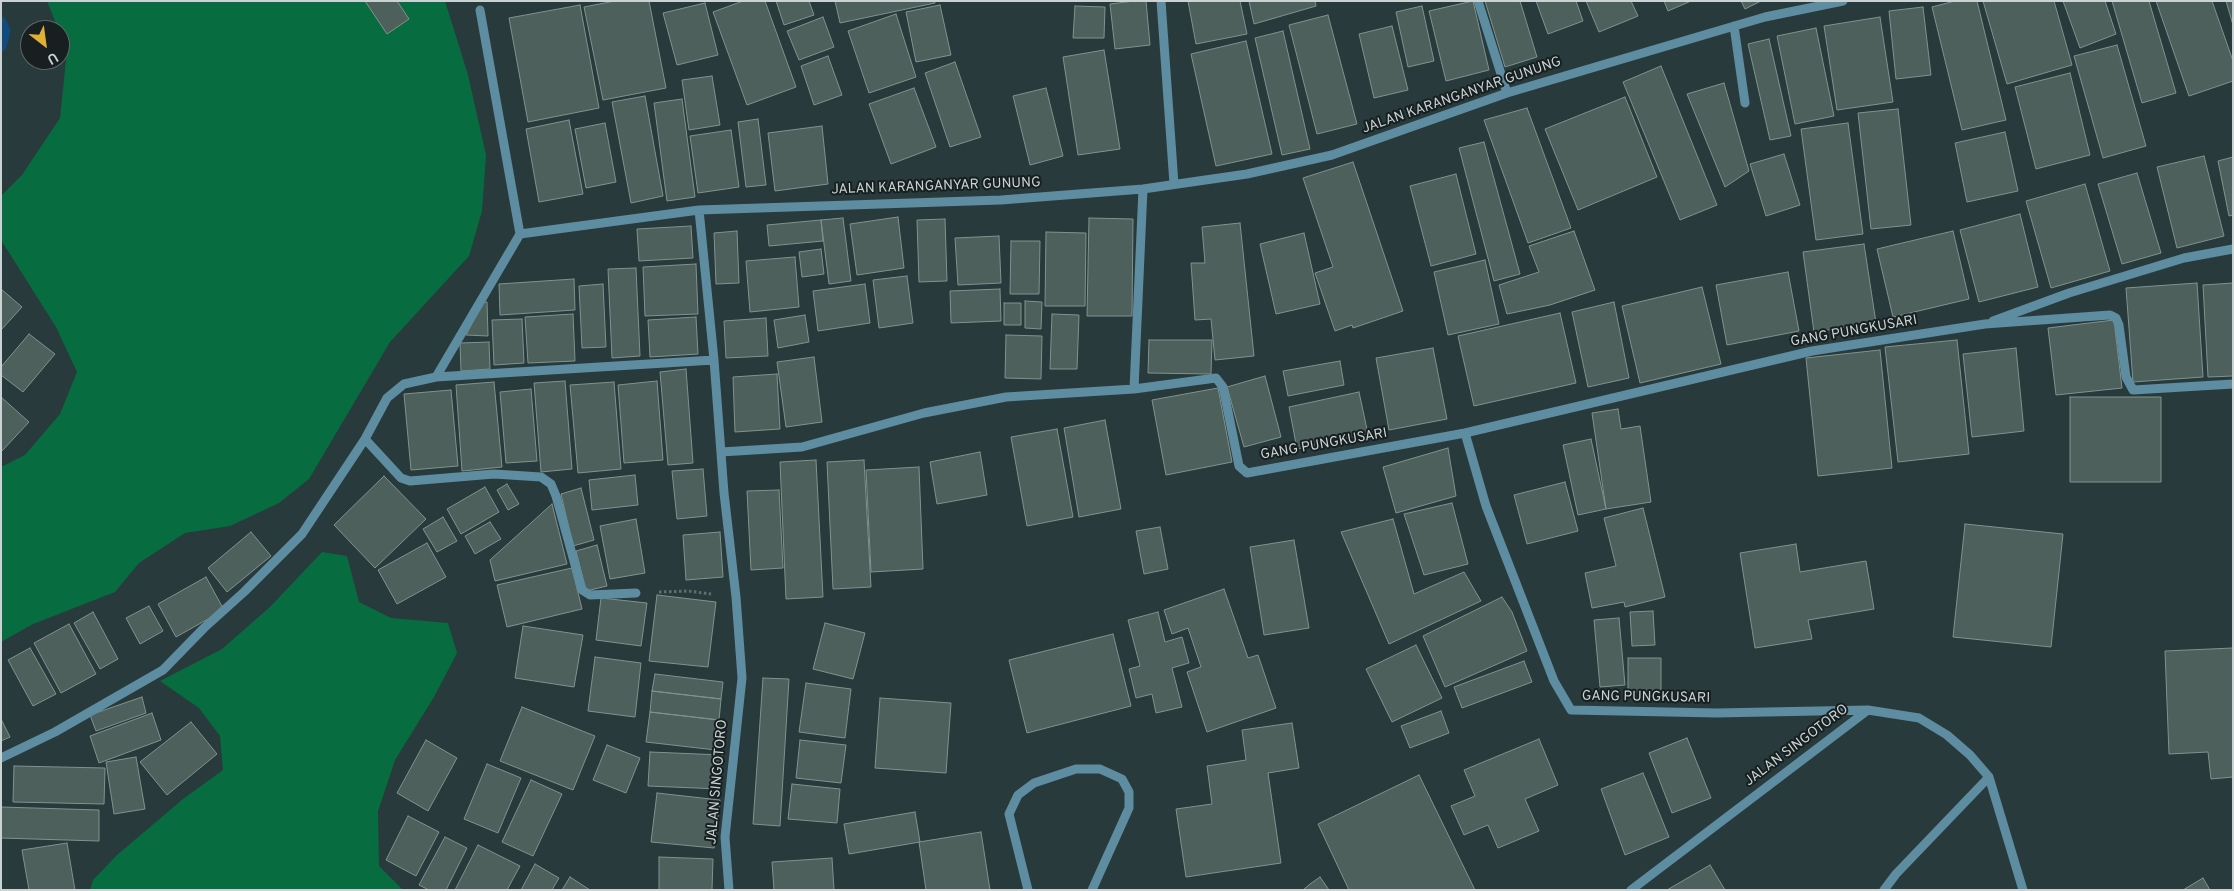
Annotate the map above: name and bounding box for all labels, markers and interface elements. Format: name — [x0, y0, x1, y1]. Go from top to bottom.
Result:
north arrow — [20, 20, 70, 70]
text: U — [44, 48, 61, 67]
street label: JALAN KARANGANYAR GUNUNG — [1360, 54, 1564, 138]
street label: JALAN KARANGANYAR GUNUNG — [831, 175, 1041, 199]
street label: GANG PUNGKUSARI — [1789, 313, 1919, 351]
street label: GANG PUNGKUSARI — [1259, 426, 1389, 464]
street label: GANG PUNGKUSARI — [1582, 688, 1710, 708]
street label: JALAN SINGOTORO — [1742, 702, 1852, 790]
street label: JALAN SINGOTORO — [704, 719, 732, 845]

